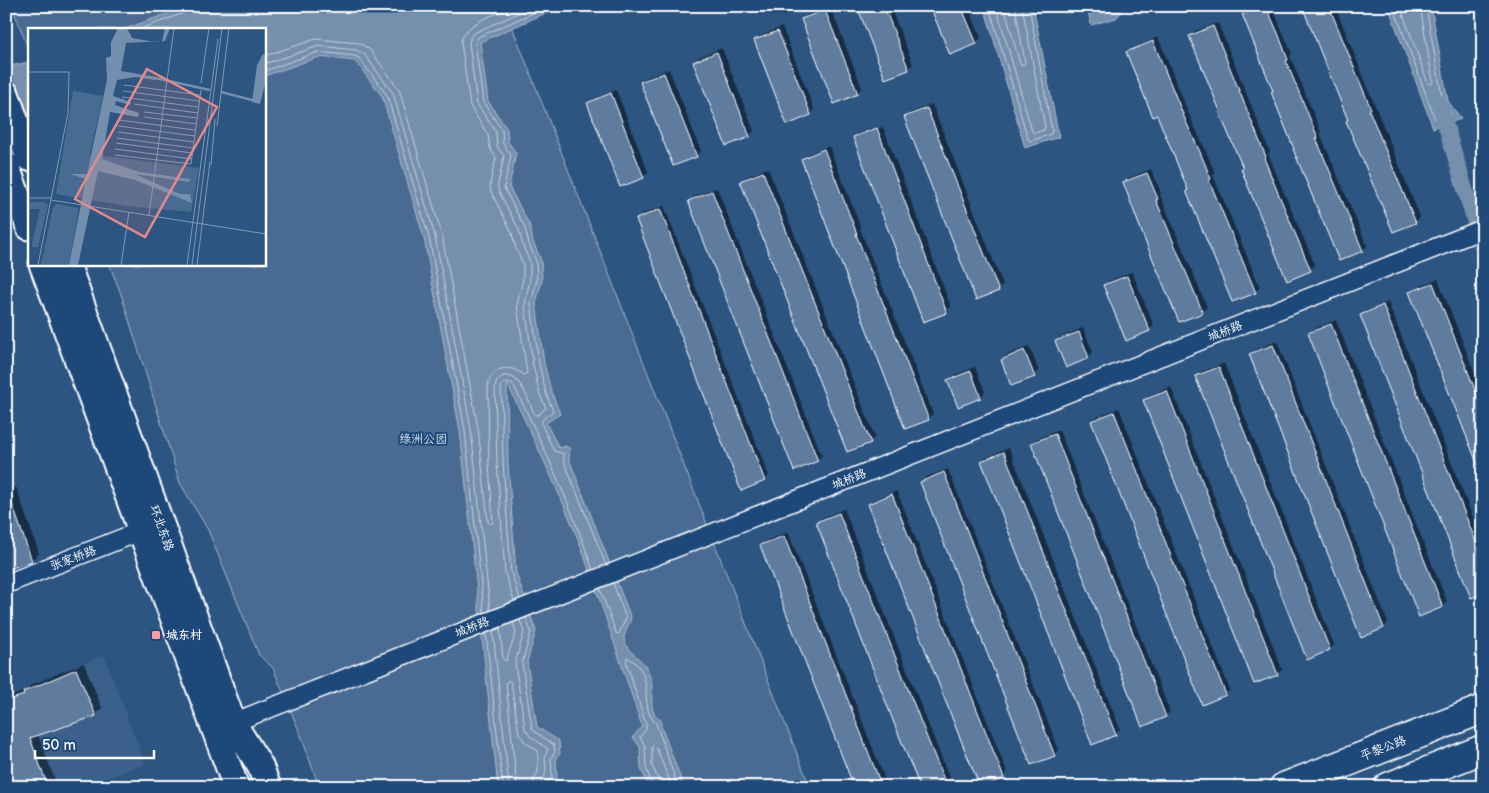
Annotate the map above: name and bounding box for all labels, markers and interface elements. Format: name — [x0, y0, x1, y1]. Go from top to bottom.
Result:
inset map — [28, 28, 265, 265]
street label: 城桥路 — [1206, 318, 1245, 345]
park label: 绿洲公园 — [399, 432, 447, 447]
street label: 城桥路 — [830, 466, 869, 493]
street label: 环北东路 — [146, 503, 177, 553]
street label: 张家桥路 — [48, 543, 98, 574]
street label: 城桥路 — [453, 614, 492, 641]
place label: 城东村 — [166, 628, 202, 643]
marker: 城东村 — [150, 629, 162, 641]
scale bar — [35, 728, 154, 760]
street label: 平黎公路 — [1358, 733, 1408, 764]
text: 50 m — [42, 736, 76, 755]

